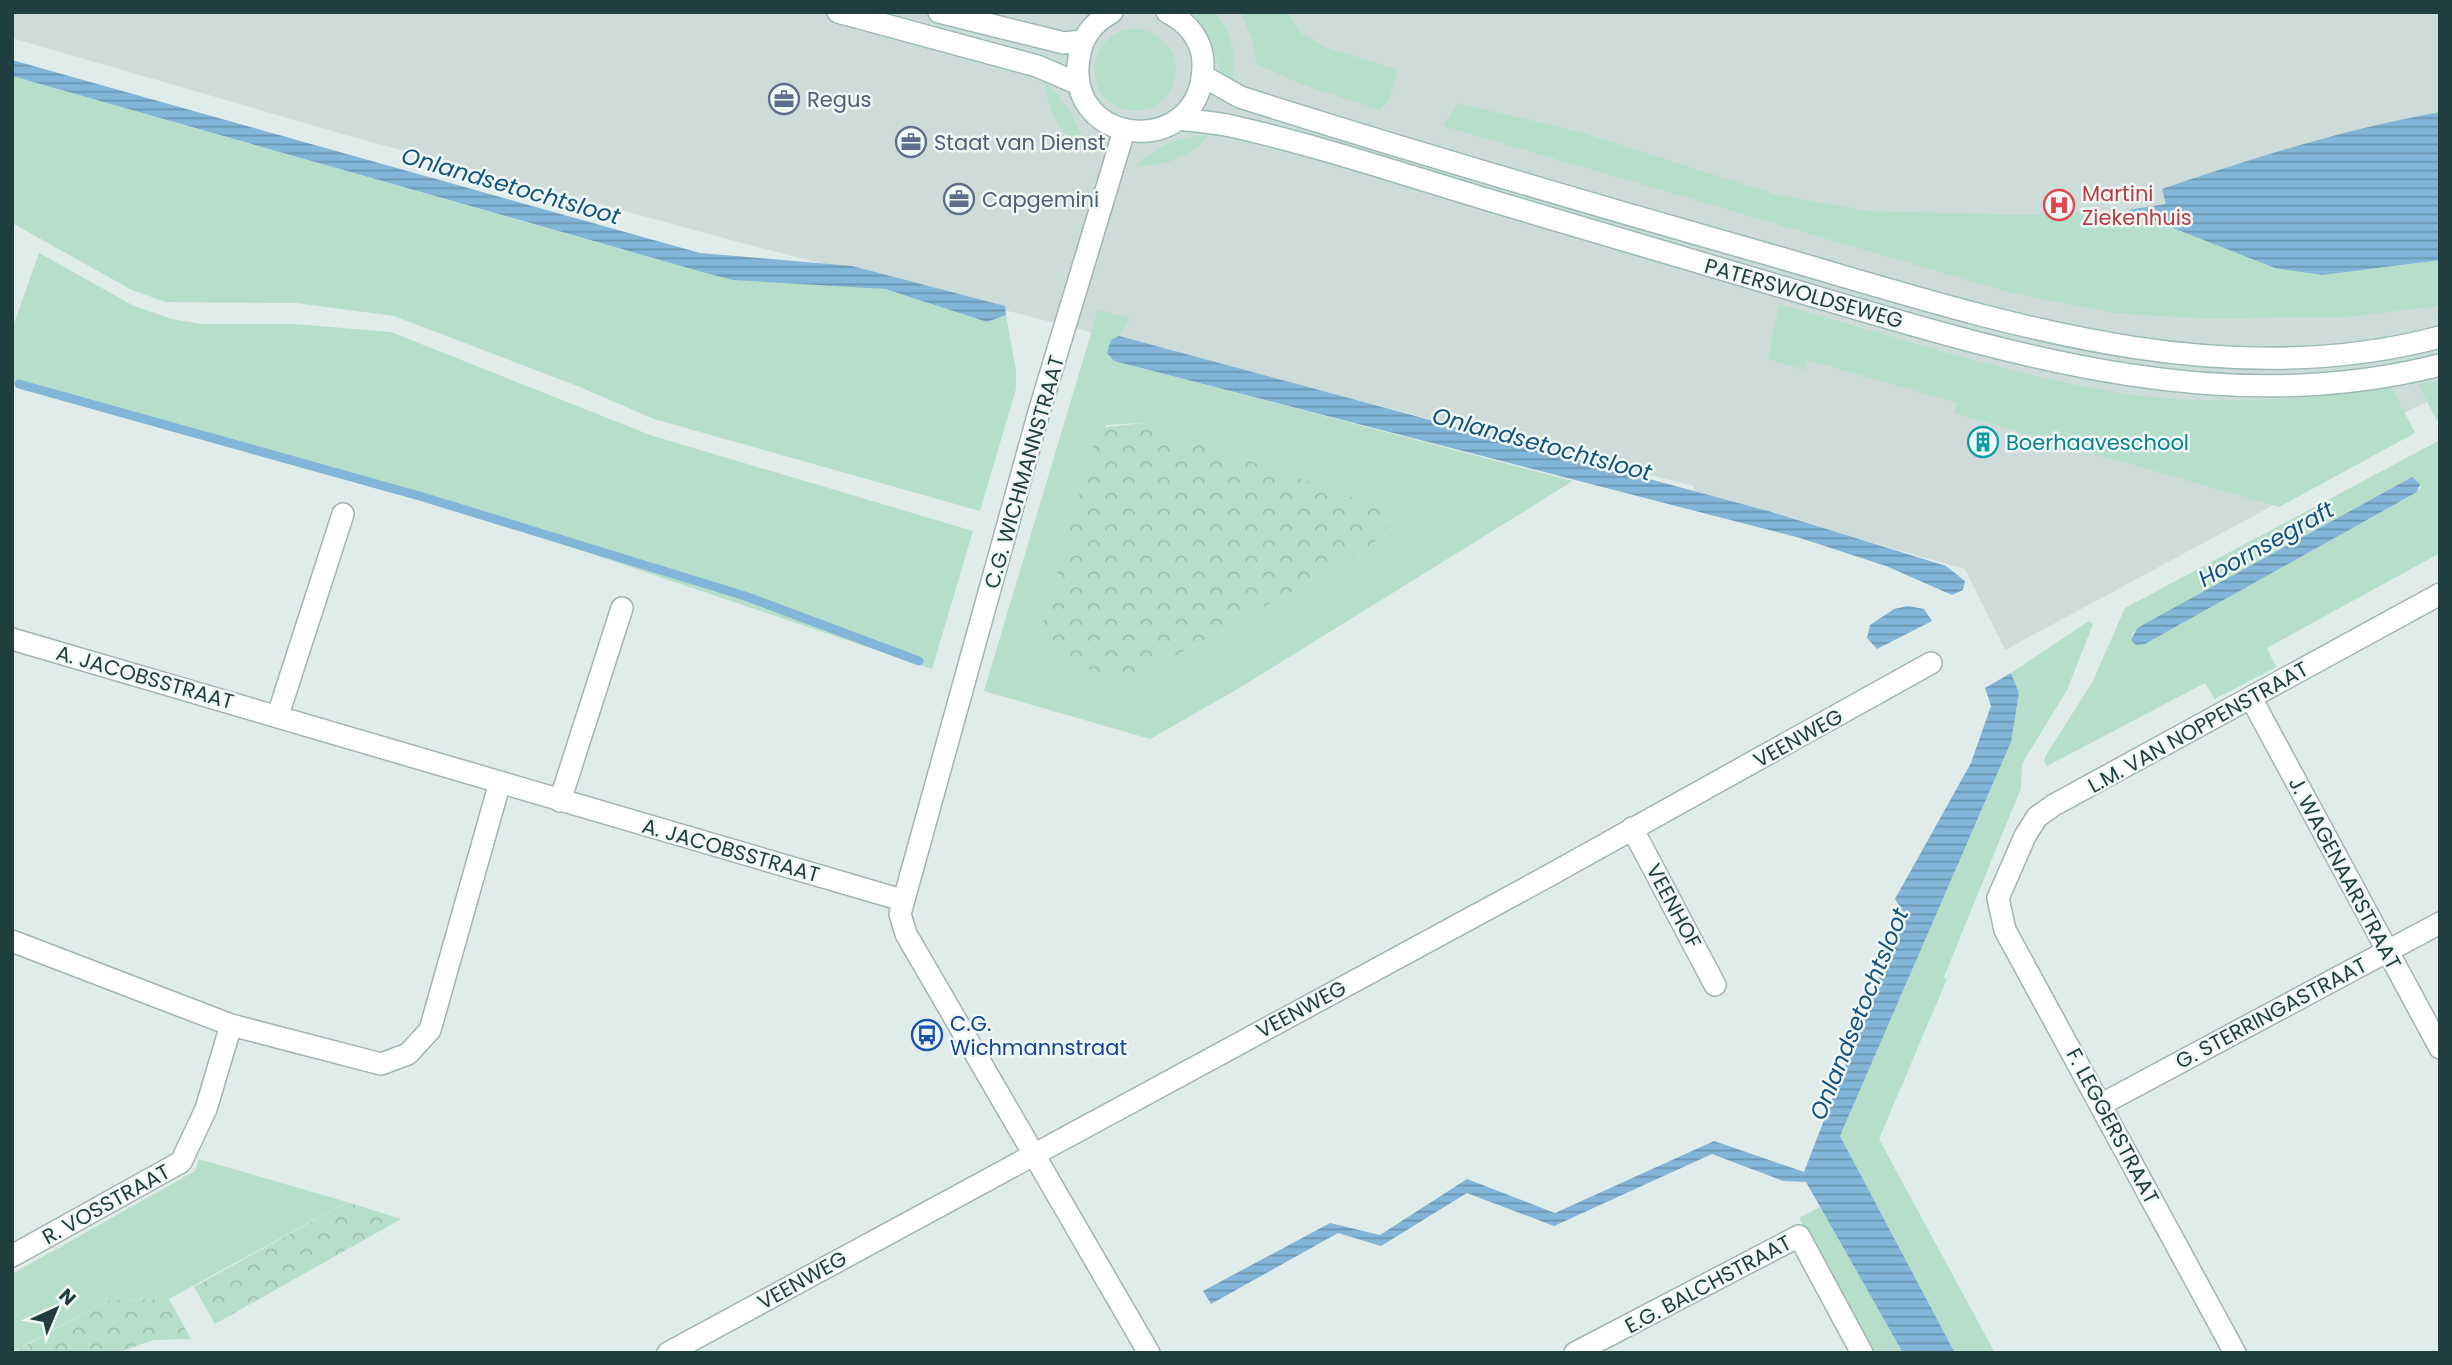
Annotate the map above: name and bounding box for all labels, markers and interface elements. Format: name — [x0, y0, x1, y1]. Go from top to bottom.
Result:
office icon: Regus — [767, 82, 801, 116]
place label: Regus — [807, 85, 871, 114]
office icon: Staat van Dienst — [894, 125, 928, 159]
place label: Staat van Dienst — [934, 128, 1106, 157]
water label: Onlandsetochtsloot — [398, 139, 625, 233]
place label: Martini Ziekenhuis — [2082, 179, 2192, 232]
office icon: Capgemini — [942, 182, 976, 216]
place label: Capgemini — [982, 185, 1099, 214]
hospital icon: Martini Ziekenhuis — [2042, 188, 2076, 222]
street label: PATERSWOLDSEWEG — [1701, 251, 1907, 335]
street label: C.G. WICHMANNSTRAAT — [977, 352, 1071, 592]
water label: Onlandsetochtsloot — [1429, 399, 1656, 489]
building icon: Boerhaaveschool — [1966, 425, 2000, 459]
place label: Boerhaaveschool — [2006, 428, 2189, 457]
water label: Hoornsegraft — [2192, 493, 2340, 594]
street label: A. JACOBSSTRAAT — [53, 638, 237, 716]
street label: L.M. VAN NOPPENSTRAAT — [2083, 654, 2313, 800]
street label: VEENWEG — [1748, 702, 1848, 774]
street label: J. WAGENAARSTRAAT — [2282, 771, 2408, 975]
street label: A. JACOBSSTRAAT — [639, 811, 823, 889]
street label: VEENHOF — [1640, 859, 1708, 953]
water label: Onlandsetochtsloot — [1802, 903, 1916, 1125]
street label: G. STERRINGASTRAAT — [2170, 950, 2372, 1076]
street label: VEENWEG — [1251, 973, 1351, 1045]
place label: C.G. Wichmannstraat — [950, 1009, 1127, 1062]
bus stop icon: C.G. Wichmannstraat — [910, 1018, 944, 1052]
street label: F. LEGGERSTRAAT — [2060, 1043, 2166, 1209]
street label: R. VOSSTRAAT — [37, 1157, 175, 1251]
street label: E.G. BALCHSTRAAT — [1620, 1228, 1796, 1340]
street label: VEENWEG — [752, 1244, 852, 1316]
north arrow — [21, 1274, 91, 1344]
text: N — [53, 1282, 82, 1312]

